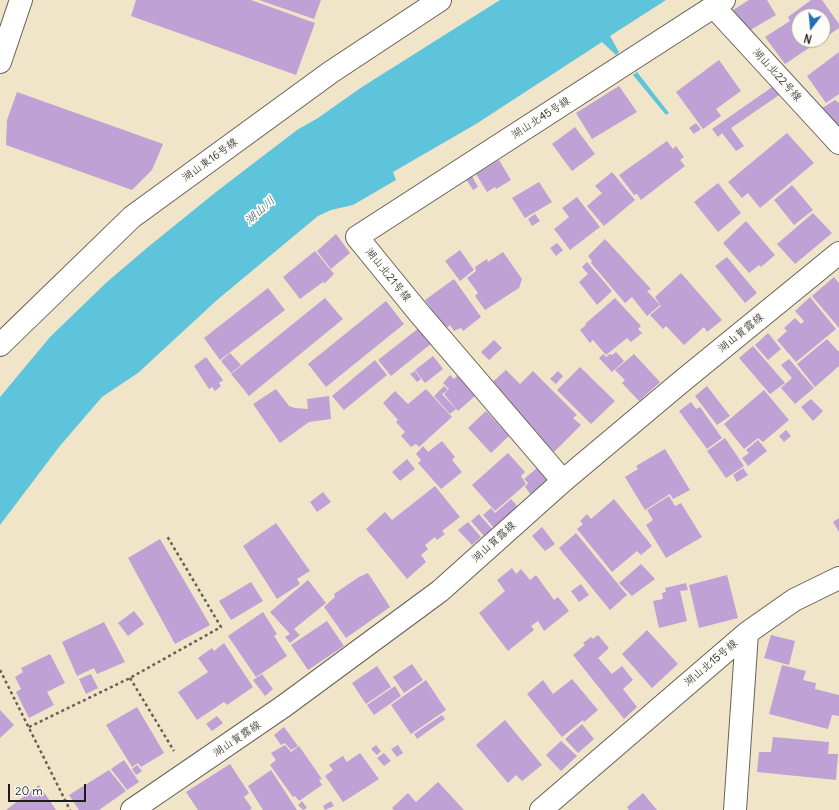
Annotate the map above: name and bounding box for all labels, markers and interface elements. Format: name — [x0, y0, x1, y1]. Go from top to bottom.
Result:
north arrow — [791, 8, 831, 48]
text: N — [802, 31, 814, 46]
street label: 湖山北22号線 — [750, 46, 804, 104]
street label: 湖山北45号線 — [509, 94, 573, 142]
street label: 湖山東16号線 — [180, 135, 240, 185]
water label: 湖山川 — [242, 194, 278, 228]
street label: 湖山北21号線 — [362, 245, 414, 305]
street label: 湖山賀露線 — [715, 311, 767, 355]
street label: 湖山賀露線 — [469, 519, 519, 565]
street label: 湖山北15号線 — [682, 637, 740, 689]
street label: 湖山賀露線 — [211, 718, 263, 760]
scale bar — [10, 776, 88, 802]
text: 20 m — [15, 783, 43, 798]

